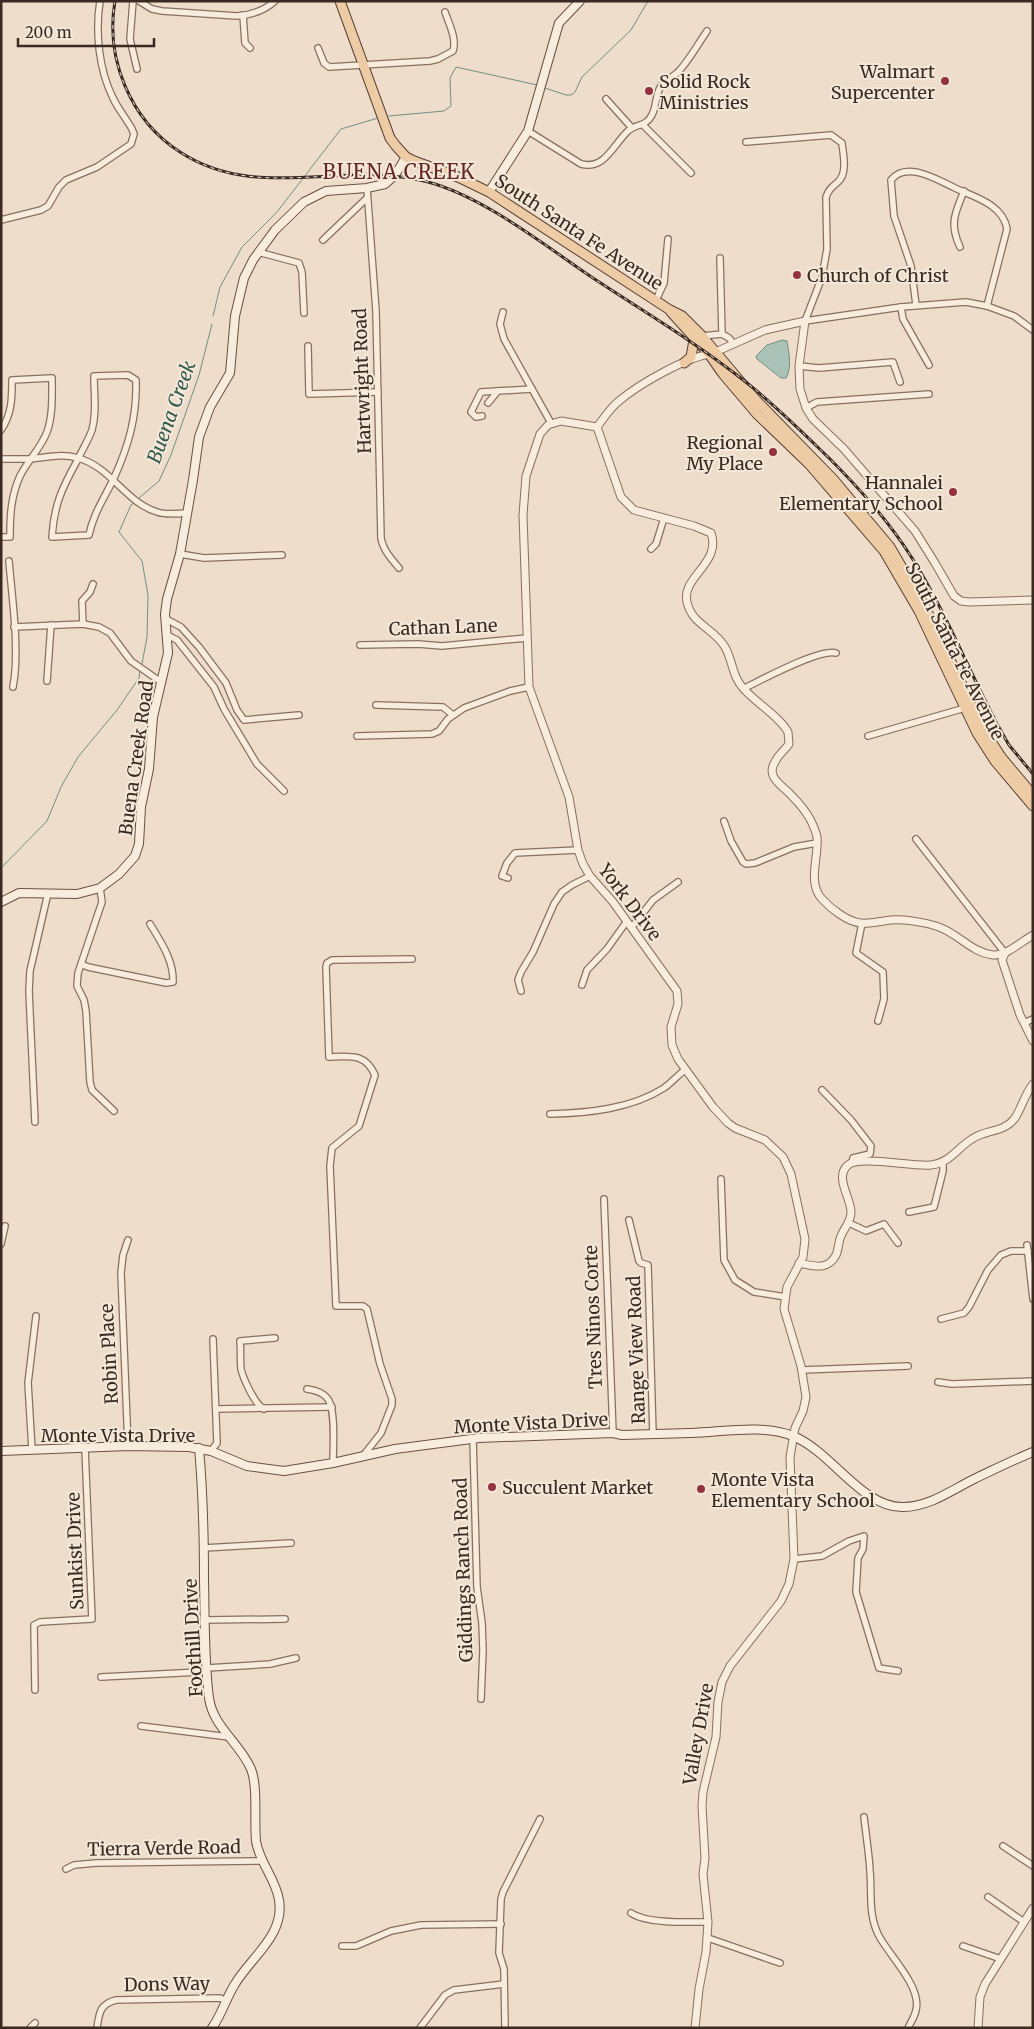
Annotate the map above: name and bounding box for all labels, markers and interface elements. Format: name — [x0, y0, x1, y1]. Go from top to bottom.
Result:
scale bar — [18, 15, 154, 47]
text: 200 m — [25, 23, 72, 42]
place label: Walmart Supercenter — [831, 60, 935, 104]
place label: Solid Rock Ministries — [659, 70, 751, 114]
marker: Walmart Supercenter — [939, 75, 951, 87]
marker: Solid Rock Ministries — [643, 85, 655, 97]
district label: BUENA CREEK — [323, 159, 475, 184]
street label: South Santa Fe Avenue — [491, 169, 667, 295]
place label: Church of Christ — [807, 264, 949, 287]
marker: Church of Christ — [791, 269, 803, 281]
street label: Hartwright Road — [348, 308, 376, 454]
water label: Buena Creek — [141, 357, 201, 466]
place label: Regional My Place — [686, 431, 763, 475]
marker: Regional My Place — [767, 446, 779, 458]
place label: Hannalei Elementary School — [779, 471, 943, 515]
marker: Hannalei Elementary School — [947, 486, 959, 498]
street label: South Santa Fe Avenue — [900, 558, 1010, 744]
street label: Cathan Lane — [388, 614, 498, 640]
street label: Buena Creek Road — [114, 679, 158, 837]
street label: York Drive — [593, 858, 666, 945]
street label: Tres Ninos Corte — [579, 1245, 607, 1389]
street label: Range View Road — [622, 1275, 650, 1425]
street label: Robin Place — [95, 1303, 123, 1405]
street label: Monte Vista Drive — [453, 1407, 609, 1439]
street label: Monte Vista Drive — [41, 1424, 195, 1447]
place label: Monte Vista Elementary School — [711, 1468, 875, 1512]
place label: Succulent Market — [502, 1476, 653, 1499]
street label: Giddings Ranch Road — [448, 1477, 478, 1663]
marker: Succulent Market — [486, 1481, 498, 1493]
marker: Monte Vista Elementary School — [695, 1483, 707, 1495]
street label: Sunkist Drive — [61, 1492, 89, 1610]
street label: Foothill Drive — [178, 1578, 208, 1698]
street label: Valley Drive — [678, 1681, 718, 1788]
street label: Tierra Verde Road — [87, 1835, 241, 1861]
street label: Dons Way — [124, 1972, 211, 1996]

